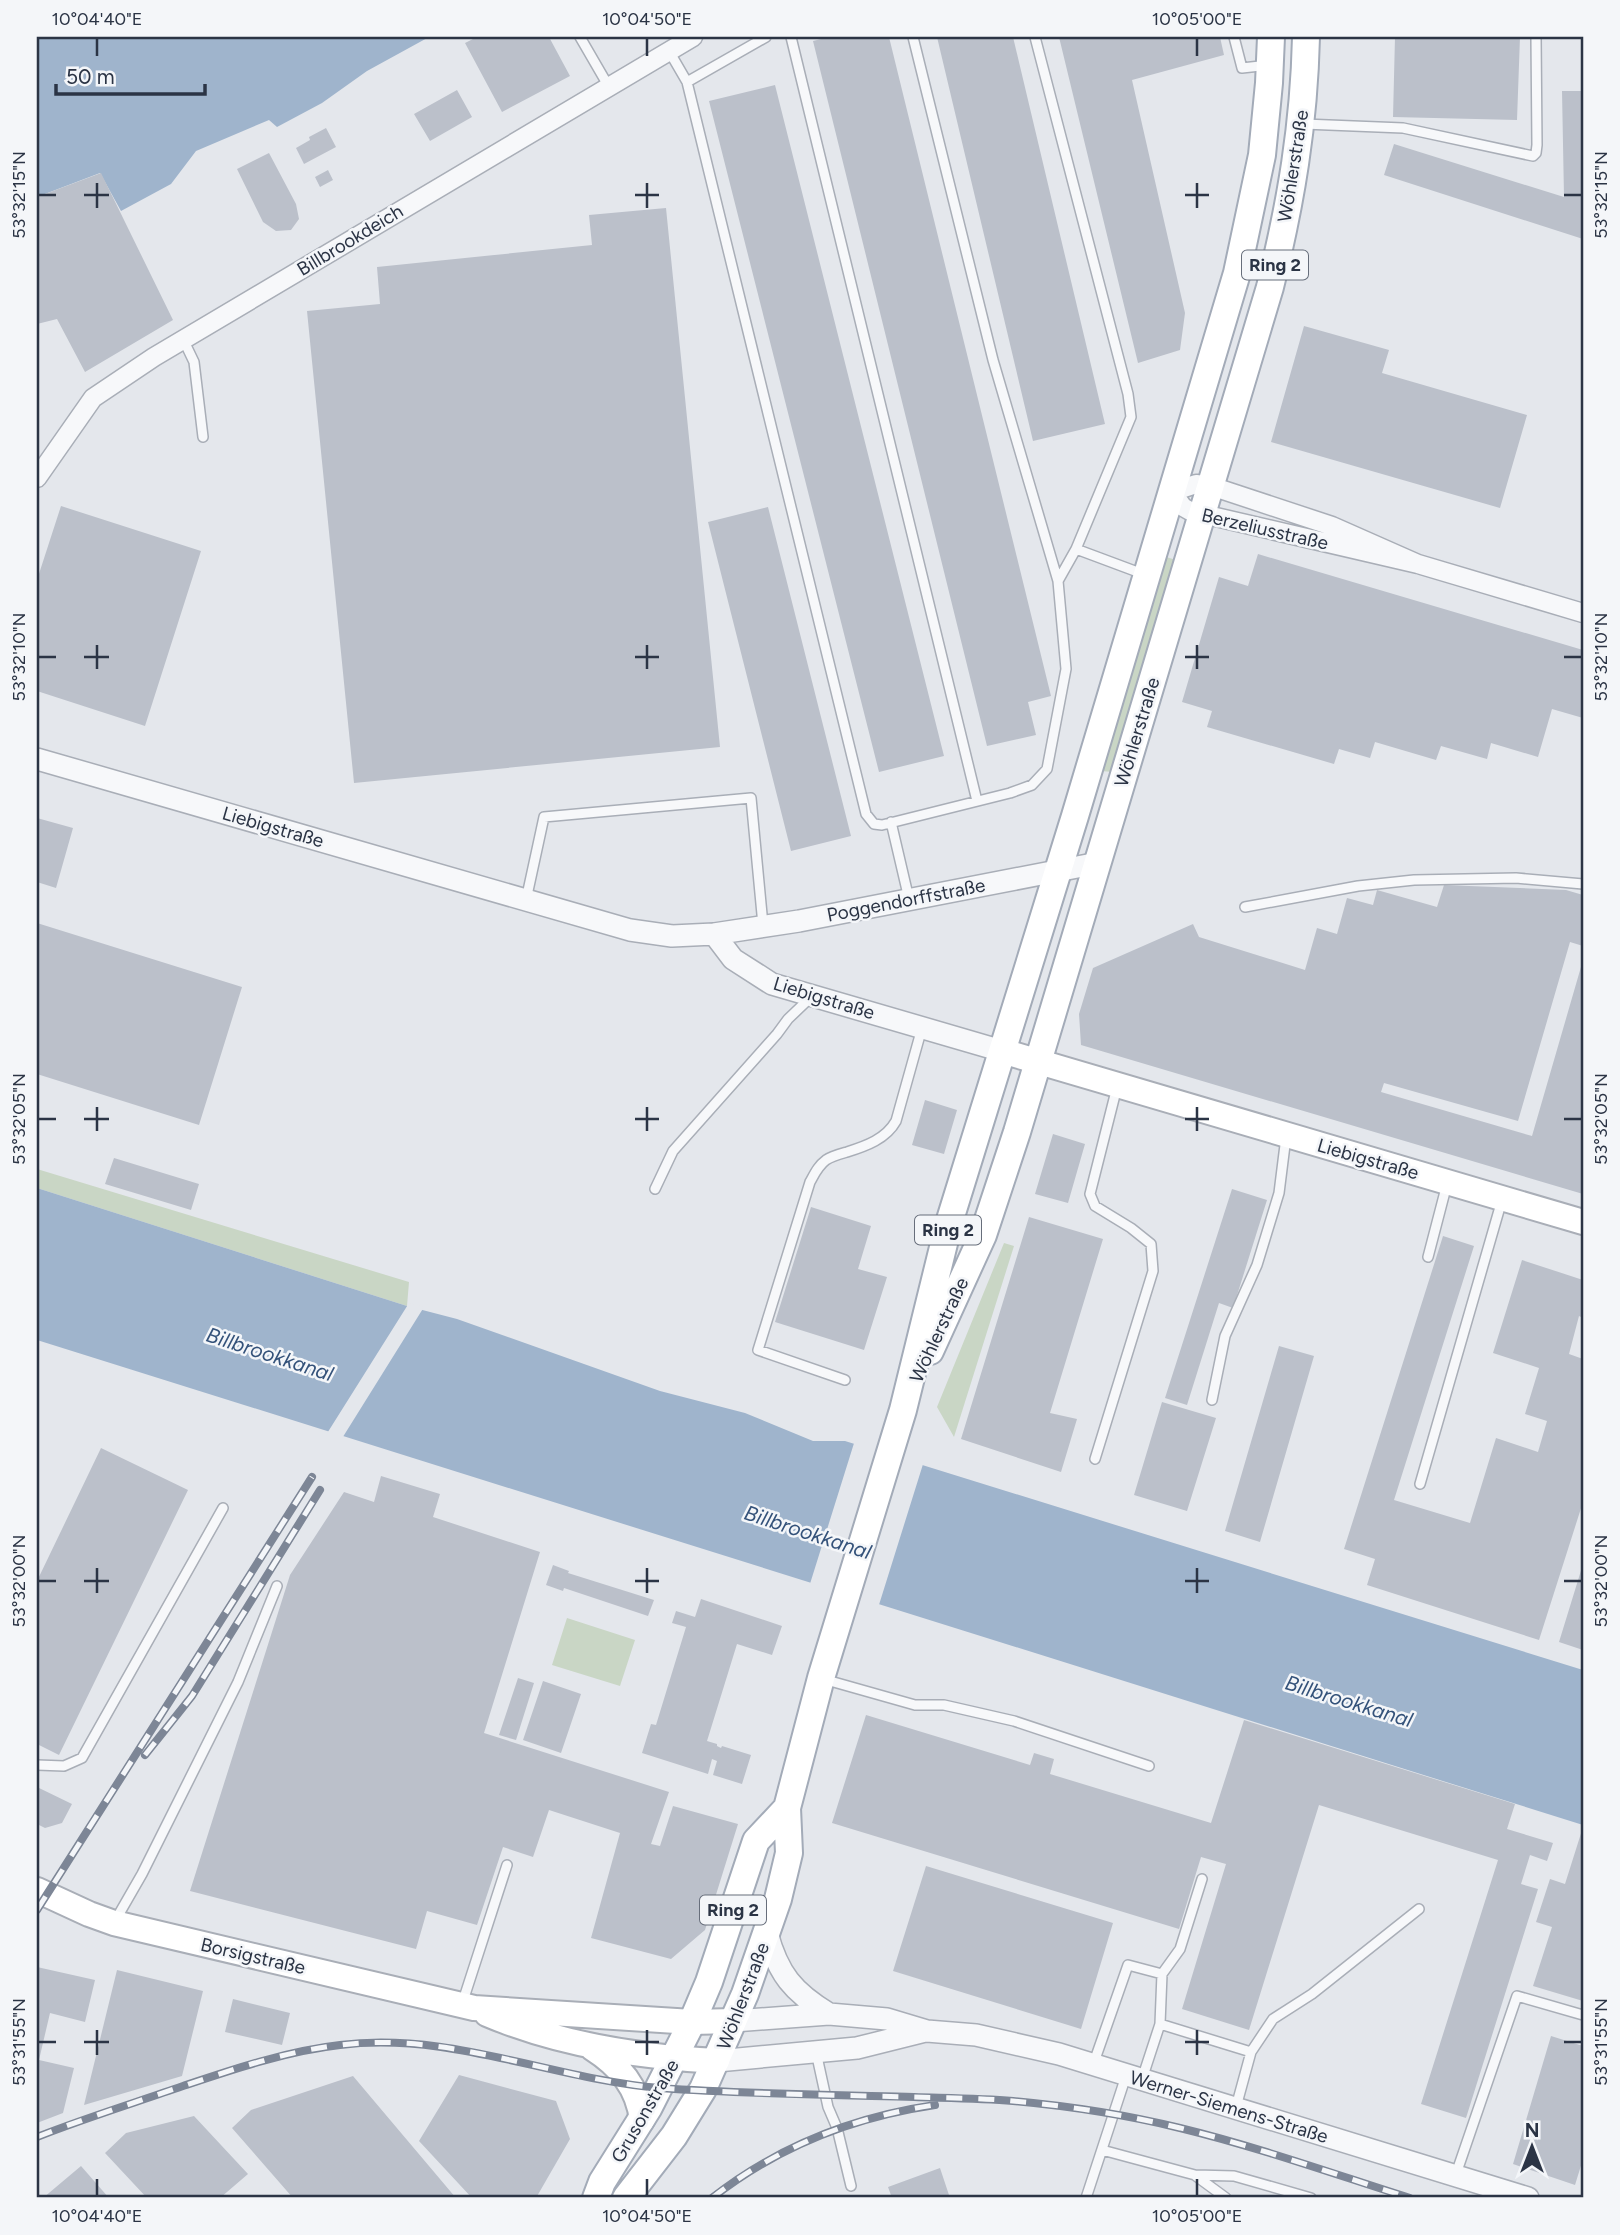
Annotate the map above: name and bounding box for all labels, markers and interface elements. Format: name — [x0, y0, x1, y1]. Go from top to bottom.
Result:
text: 10°04'40"E — [51, 8, 143, 30]
text: 10°04'50"E — [602, 8, 692, 30]
text: 10°05'00"E — [1152, 8, 1242, 30]
scale bar — [56, 52, 205, 96]
text: 50 m — [66, 64, 115, 89]
street label: Wöhlerstraße — [1273, 108, 1313, 224]
text: 53°32'15"N — [8, 151, 30, 239]
text: 53°32'15"N — [1590, 151, 1612, 239]
street label: Billbrookdeich — [293, 199, 407, 281]
road number: Ring 2 — [1242, 250, 1308, 279]
street label: Berzeliusstraße — [1199, 503, 1331, 555]
text: 53°32'10"N — [8, 613, 30, 701]
text: 53°32'10"N — [1590, 613, 1612, 701]
street label: Wöhlerstraße — [1109, 674, 1165, 790]
street label: Liebigstraße — [220, 802, 326, 852]
street label: Poggendorffstraße — [825, 873, 987, 927]
street label: Liebigstraße — [771, 972, 877, 1024]
text: 53°32'05"N — [8, 1073, 30, 1165]
text: 53°32'05"N — [1590, 1073, 1612, 1165]
street label: Liebigstraße — [1315, 1134, 1421, 1184]
road number: Ring 2 — [915, 1216, 981, 1245]
street label: Wöhlerstraße — [905, 1274, 973, 1386]
water label: Billbrookkanal — [203, 1322, 337, 1386]
water label: Billbrookkanal — [741, 1500, 875, 1564]
text: 53°32'00"N — [8, 1534, 30, 1628]
text: 53°32'00"N — [1590, 1534, 1612, 1628]
water label: Billbrookkanal — [1282, 1670, 1416, 1732]
road number: Ring 2 — [700, 1896, 766, 1924]
street label: Borsigstraße — [198, 1933, 308, 1979]
street label: Wöhlerstraße — [712, 1939, 774, 2053]
text: 53°31'55"N — [8, 1998, 30, 2086]
text: 53°31'55"N — [1590, 1998, 1612, 2086]
street label: Grusonstraße — [606, 2055, 684, 2167]
street label: Werner-Siemens-Straße — [1127, 2066, 1331, 2148]
north arrow — [1498, 2112, 1568, 2182]
text: N — [1525, 2119, 1539, 2142]
text: 10°04'40"E — [51, 2205, 143, 2227]
text: 10°04'50"E — [602, 2205, 692, 2227]
text: 10°05'00"E — [1152, 2205, 1242, 2227]

